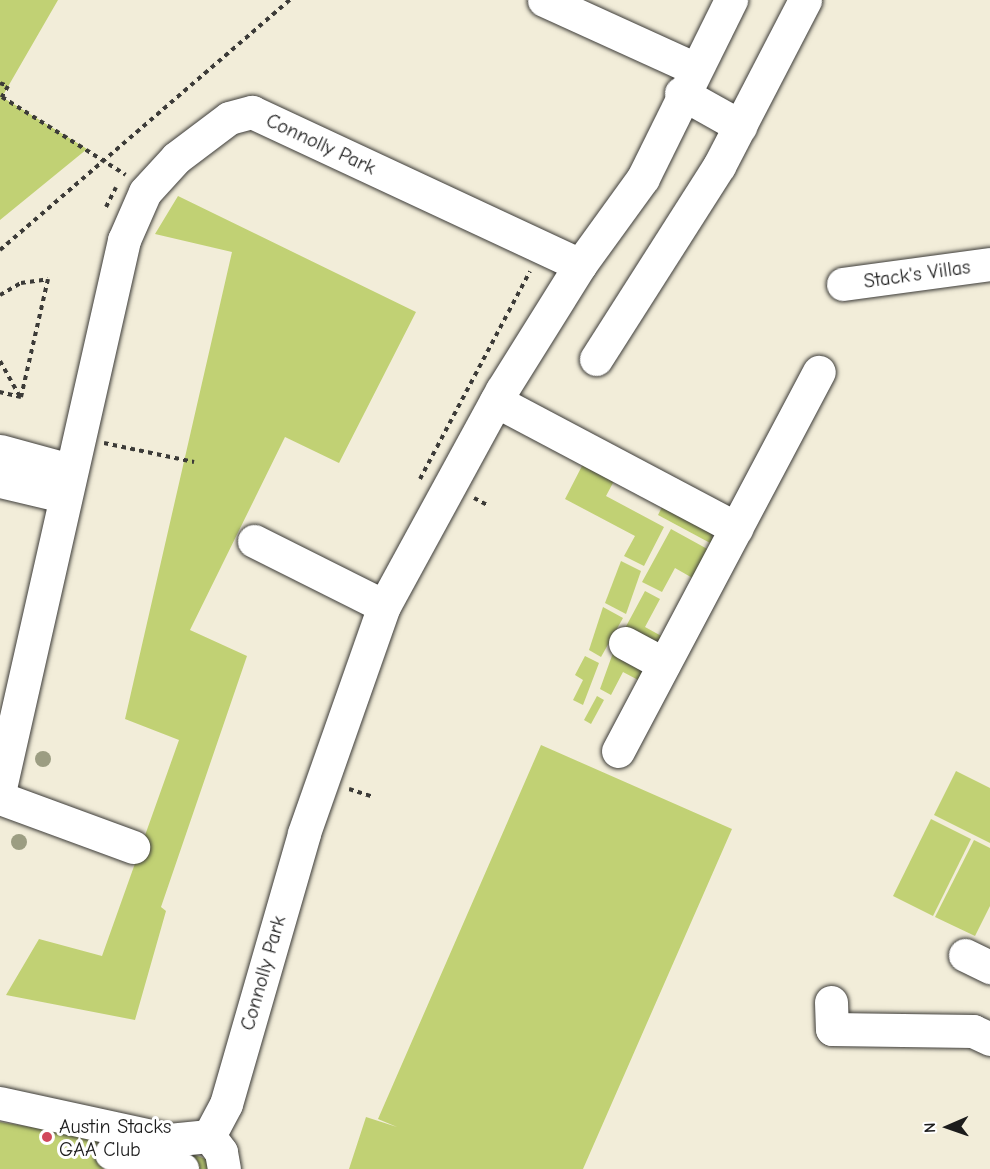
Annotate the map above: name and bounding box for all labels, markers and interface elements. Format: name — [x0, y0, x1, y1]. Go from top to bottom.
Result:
street label: Connolly Park — [262, 108, 380, 180]
street label: Stack's Villas — [862, 255, 972, 293]
street label: Connolly Park — [235, 913, 291, 1033]
north arrow — [918, 1097, 978, 1157]
place label: Austin Stacks GAA Club — [59, 1114, 171, 1161]
text: N — [921, 1122, 939, 1133]
marker: Austin Stacks GAA Club — [40, 1130, 54, 1144]

